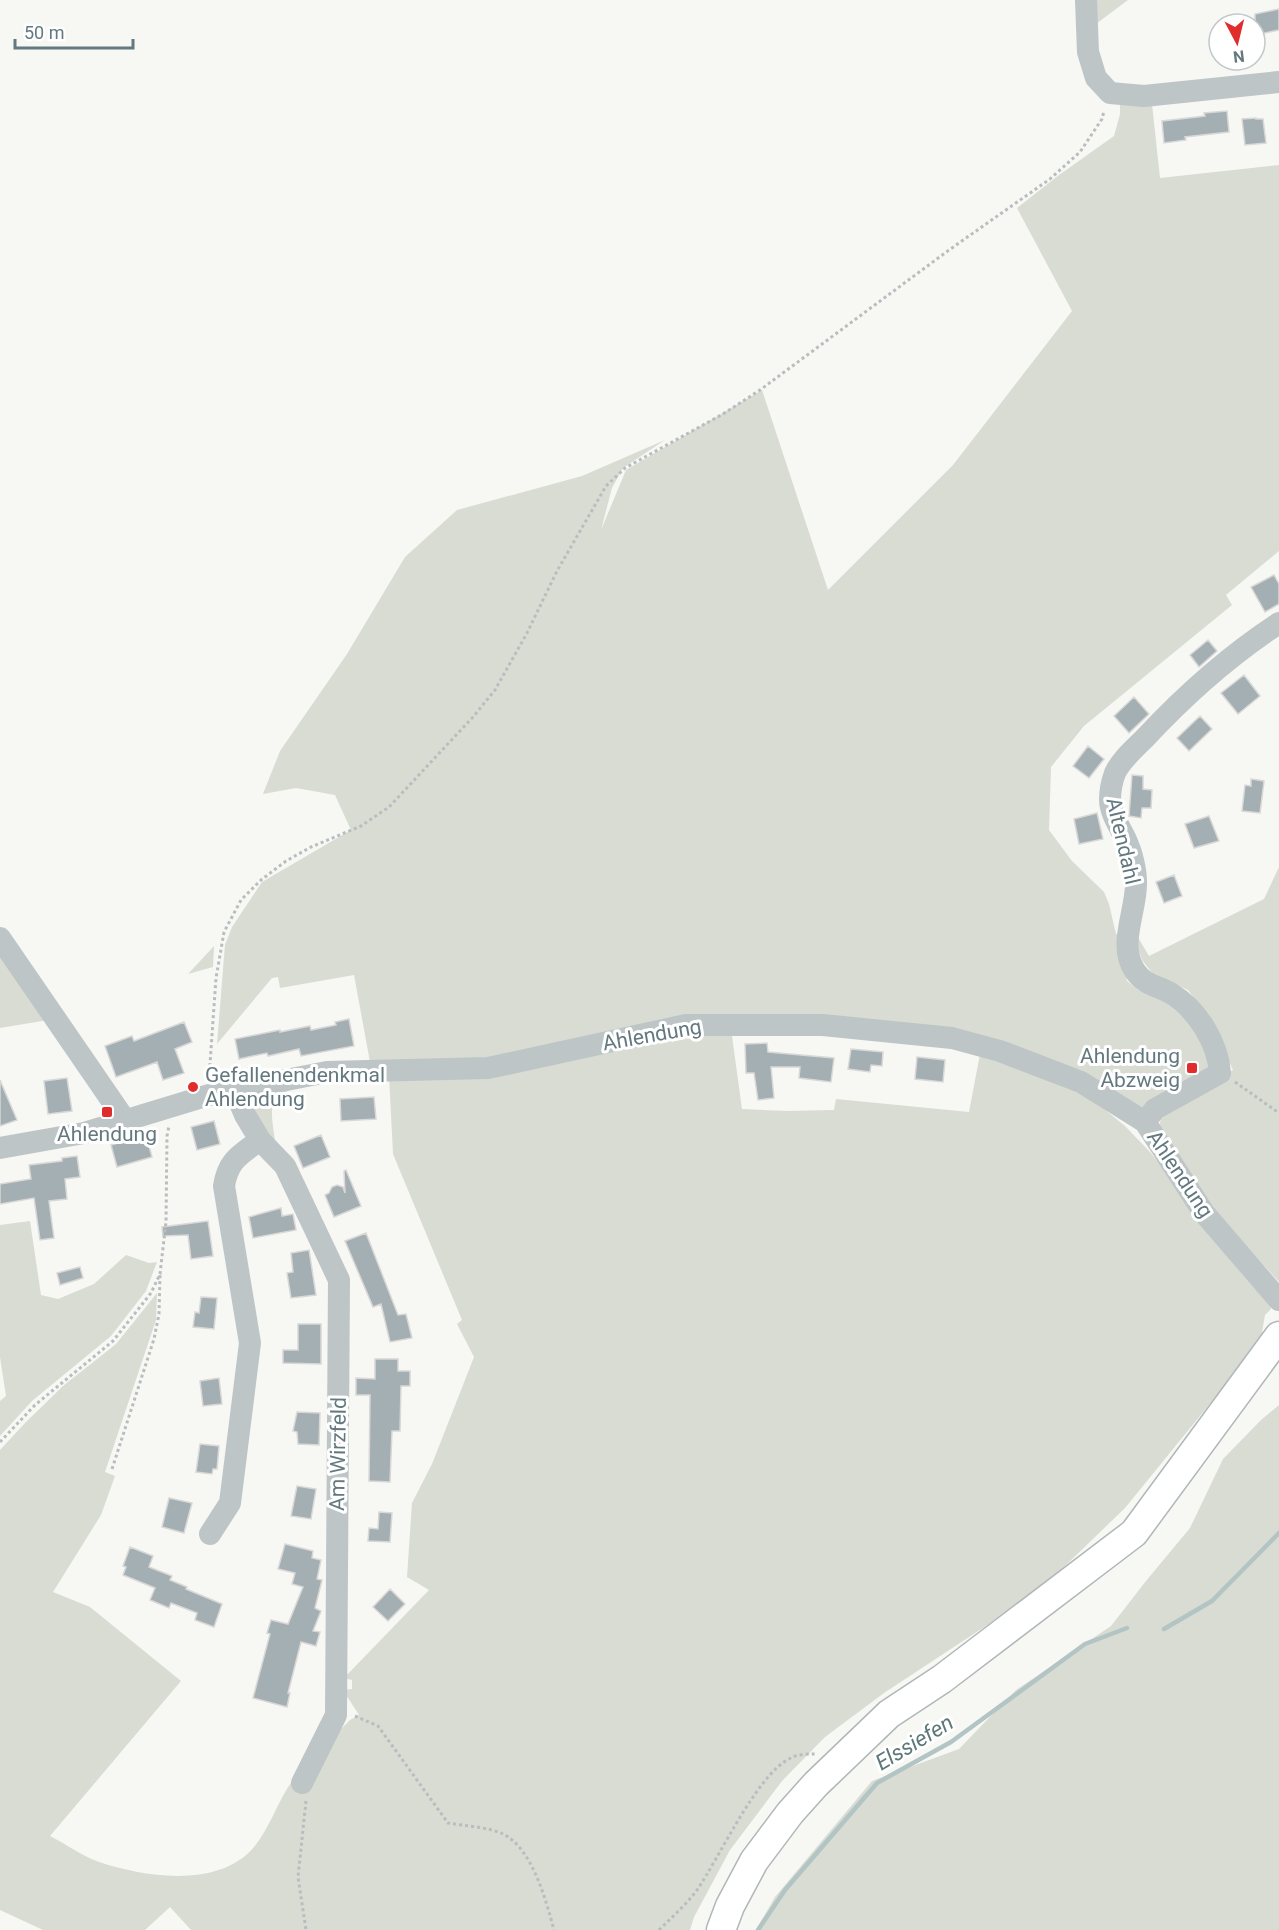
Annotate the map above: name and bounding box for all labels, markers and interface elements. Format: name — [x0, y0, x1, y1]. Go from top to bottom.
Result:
scale bar — [15, 12, 134, 50]
north arrow — [1207, 12, 1267, 72]
text: 50 m — [24, 22, 64, 43]
text: N — [1232, 46, 1246, 67]
street label: Altendahl — [1101, 795, 1145, 887]
street label: Ahlendung — [601, 1015, 703, 1055]
place label: Ahlendung Abzweig — [1080, 1044, 1180, 1092]
marker: Ahlendung Abzweig — [1185, 1061, 1199, 1075]
place label: Gefallenendenkmal Ahlendung — [205, 1063, 385, 1111]
marker: Gefallenendenkmal Ahlendung — [186, 1080, 200, 1094]
marker: Ahlendung — [100, 1105, 114, 1119]
place label: Ahlendung — [57, 1122, 157, 1146]
street label: Ahlendung — [1142, 1126, 1218, 1222]
street label: Am Wirzfeld — [325, 1397, 351, 1511]
water label: Elssiefen — [871, 1710, 958, 1775]

